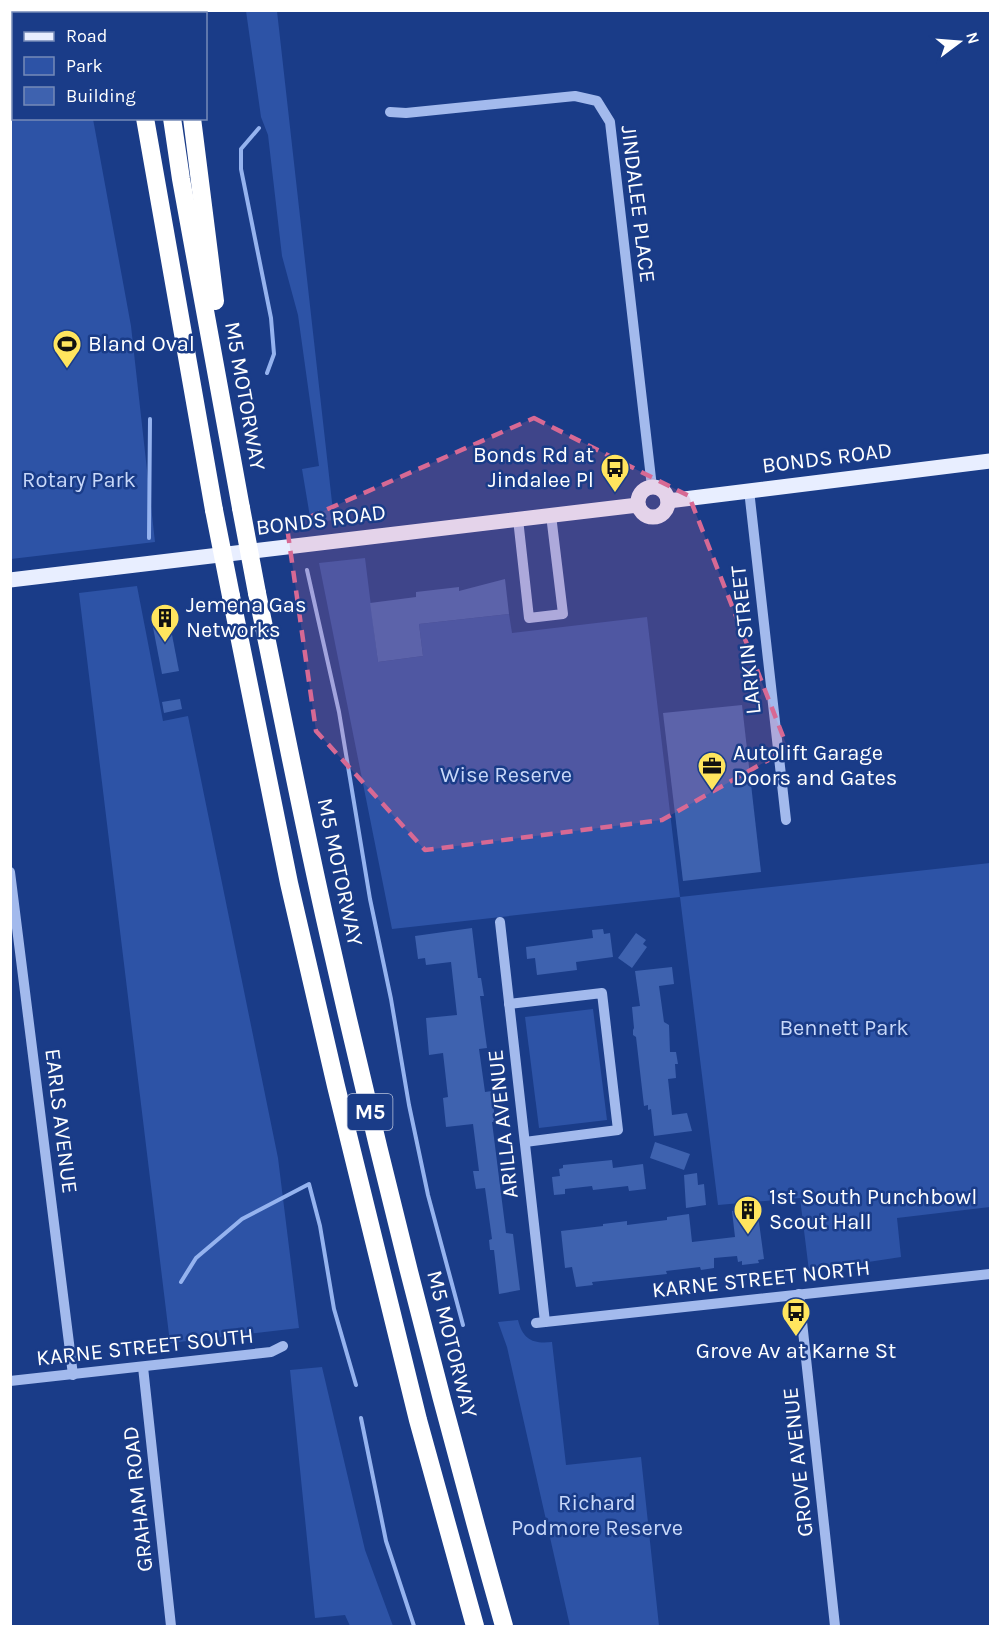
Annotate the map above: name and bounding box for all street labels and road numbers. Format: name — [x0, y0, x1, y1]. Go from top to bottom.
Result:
street label: JINDALEE PLACE — [615, 124, 661, 284]
street label: M5 MOTORWAY — [219, 319, 271, 473]
street label: BONDS ROAD — [760, 437, 894, 479]
street label: BONDS ROAD — [254, 499, 388, 541]
street label: LARKIN STREET — [725, 564, 767, 716]
street label: M5 MOTORWAY — [312, 795, 368, 949]
street label: EARLS AVENUE — [39, 1047, 83, 1195]
street label: ARILLA AVENUE — [482, 1048, 524, 1200]
road number: M5 — [348, 1094, 392, 1130]
street label: KARNE STREET NORTH — [651, 1255, 871, 1303]
street label: M5 MOTORWAY — [421, 1268, 483, 1420]
street label: KARNE STREET SOUTH — [35, 1323, 255, 1371]
street label: GROVE AVENUE — [777, 1386, 819, 1538]
street label: GRAHAM ROAD — [117, 1425, 159, 1573]

